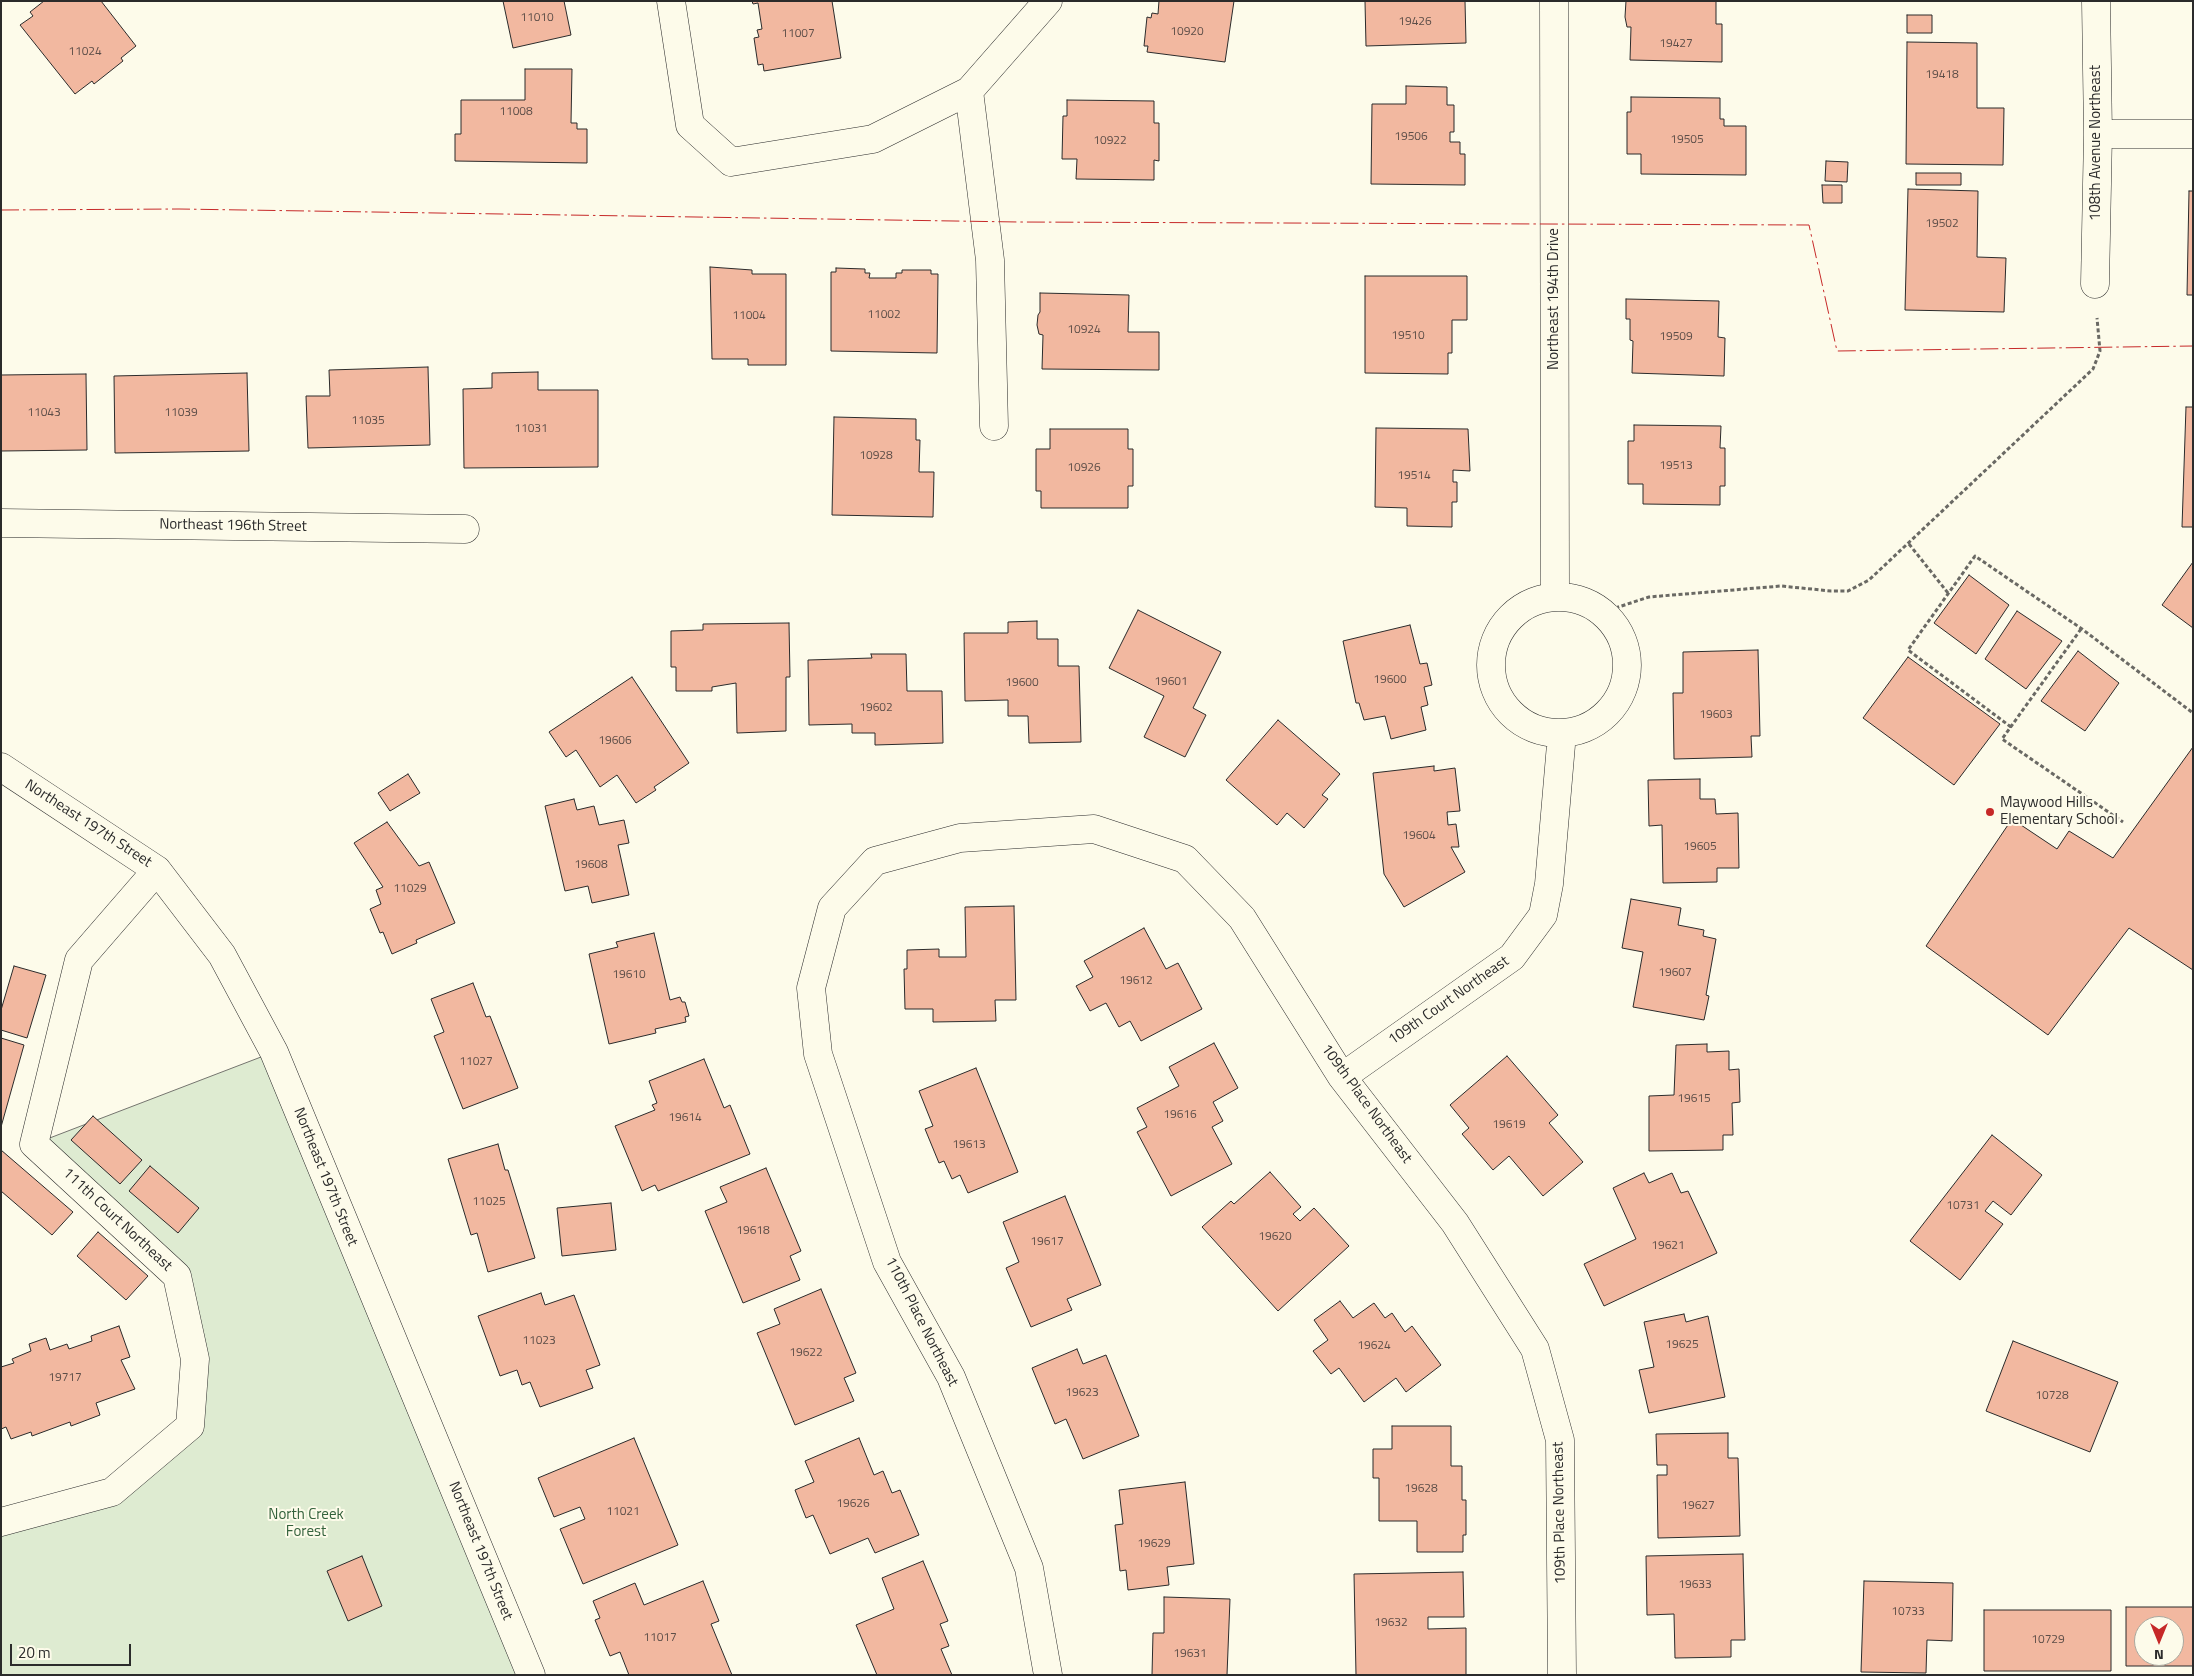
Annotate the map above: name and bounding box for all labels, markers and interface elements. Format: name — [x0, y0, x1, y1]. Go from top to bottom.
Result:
house number: 11010 — [520, 11, 554, 25]
house number: 19426 — [1398, 15, 1432, 29]
house number: 10920 — [1170, 25, 1204, 39]
house number: 11007 — [781, 27, 815, 41]
house number: 19427 — [1659, 37, 1693, 51]
house number: 11024 — [68, 45, 102, 59]
street label: 108th Avenue Northeast — [2087, 65, 2105, 221]
house number: 19418 — [1925, 68, 1959, 82]
house number: 11008 — [499, 105, 533, 119]
house number: 19506 — [1394, 130, 1428, 144]
house number: 19505 — [1670, 133, 1704, 147]
house number: 10922 — [1093, 134, 1127, 148]
house number: 19502 — [1925, 217, 1959, 231]
street label: Northeast 194th Drive — [1545, 228, 1563, 370]
house number: 11002 — [867, 308, 901, 322]
house number: 11004 — [732, 309, 766, 323]
house number: 10924 — [1067, 323, 1101, 337]
house number: 19510 — [1391, 329, 1425, 343]
house number: 19509 — [1659, 330, 1693, 344]
house number: 11043 — [27, 406, 61, 420]
house number: 11039 — [164, 406, 198, 420]
house number: 11035 — [351, 414, 385, 428]
house number: 11031 — [514, 422, 548, 436]
house number: 10928 — [859, 449, 893, 463]
house number: 19513 — [1659, 459, 1693, 473]
house number: 10926 — [1067, 461, 1101, 475]
house number: 19514 — [1397, 469, 1431, 483]
street label: Northeast 196th Street — [159, 516, 307, 536]
house number: 19600 — [1373, 673, 1407, 687]
house number: 19601 — [1154, 675, 1188, 689]
house number: 19600 — [1005, 676, 1039, 690]
house number: 19602 — [859, 701, 893, 715]
house number: 19603 — [1699, 708, 1733, 722]
house number: 19606 — [598, 734, 632, 748]
street label: Northeast 197th Street — [21, 776, 155, 872]
place label: Maywood Hills Elementary School — [2000, 794, 2118, 829]
marker: Maywood Hills Elementary School — [1984, 806, 1996, 818]
house number: 19604 — [1402, 829, 1436, 843]
house number: 19605 — [1683, 840, 1717, 854]
house number: 19608 — [574, 858, 608, 872]
house number: 11029 — [393, 882, 427, 896]
street label: 109th Court Northeast — [1385, 953, 1513, 1049]
house number: 19607 — [1658, 966, 1692, 980]
house number: 19610 — [612, 968, 646, 982]
house number: 19612 — [1119, 974, 1153, 988]
street label: 109th Place Northeast — [1317, 1041, 1415, 1167]
house number: 11027 — [459, 1055, 493, 1069]
house number: 19615 — [1677, 1092, 1711, 1106]
street label: Northeast 197th Street — [289, 1105, 361, 1249]
house number: 19616 — [1163, 1108, 1197, 1122]
house number: 19614 — [668, 1111, 702, 1125]
house number: 19619 — [1492, 1118, 1526, 1132]
house number: 19613 — [952, 1138, 986, 1152]
street label: 111th Court Northeast — [58, 1165, 176, 1275]
house number: 11025 — [472, 1195, 506, 1209]
house number: 10731 — [1946, 1199, 1980, 1213]
house number: 19618 — [736, 1224, 770, 1238]
house number: 19620 — [1258, 1230, 1292, 1244]
house number: 19617 — [1030, 1235, 1064, 1249]
house number: 19621 — [1651, 1239, 1685, 1253]
street label: 110th Place Northeast — [881, 1254, 961, 1390]
house number: 11023 — [522, 1334, 556, 1348]
house number: 19625 — [1665, 1338, 1699, 1352]
house number: 19624 — [1357, 1339, 1391, 1353]
house number: 19622 — [789, 1346, 823, 1360]
house number: 19717 — [48, 1371, 82, 1385]
house number: 19623 — [1065, 1386, 1099, 1400]
house number: 10728 — [2035, 1389, 2069, 1403]
street label: 109th Place Northeast — [1550, 1441, 1570, 1585]
street label: Northeast 197th Street — [444, 1479, 516, 1623]
house number: 19628 — [1404, 1482, 1438, 1496]
house number: 19626 — [836, 1497, 870, 1511]
house number: 19627 — [1681, 1499, 1715, 1513]
house number: 11021 — [606, 1505, 640, 1519]
park label: North Creek Forest — [268, 1506, 344, 1541]
house number: 19629 — [1137, 1537, 1171, 1551]
house number: 19633 — [1678, 1578, 1712, 1592]
house number: 10733 — [1891, 1605, 1925, 1619]
house number: 19632 — [1374, 1616, 1408, 1630]
north arrow — [2134, 1616, 2184, 1666]
house number: 11017 — [643, 1631, 677, 1645]
house number: 10729 — [2031, 1633, 2065, 1647]
scale bar — [12, 1634, 134, 1666]
text: 20 m — [18, 1641, 51, 1664]
text: N — [2154, 1645, 2164, 1666]
house number: 19631 — [1173, 1647, 1207, 1661]

